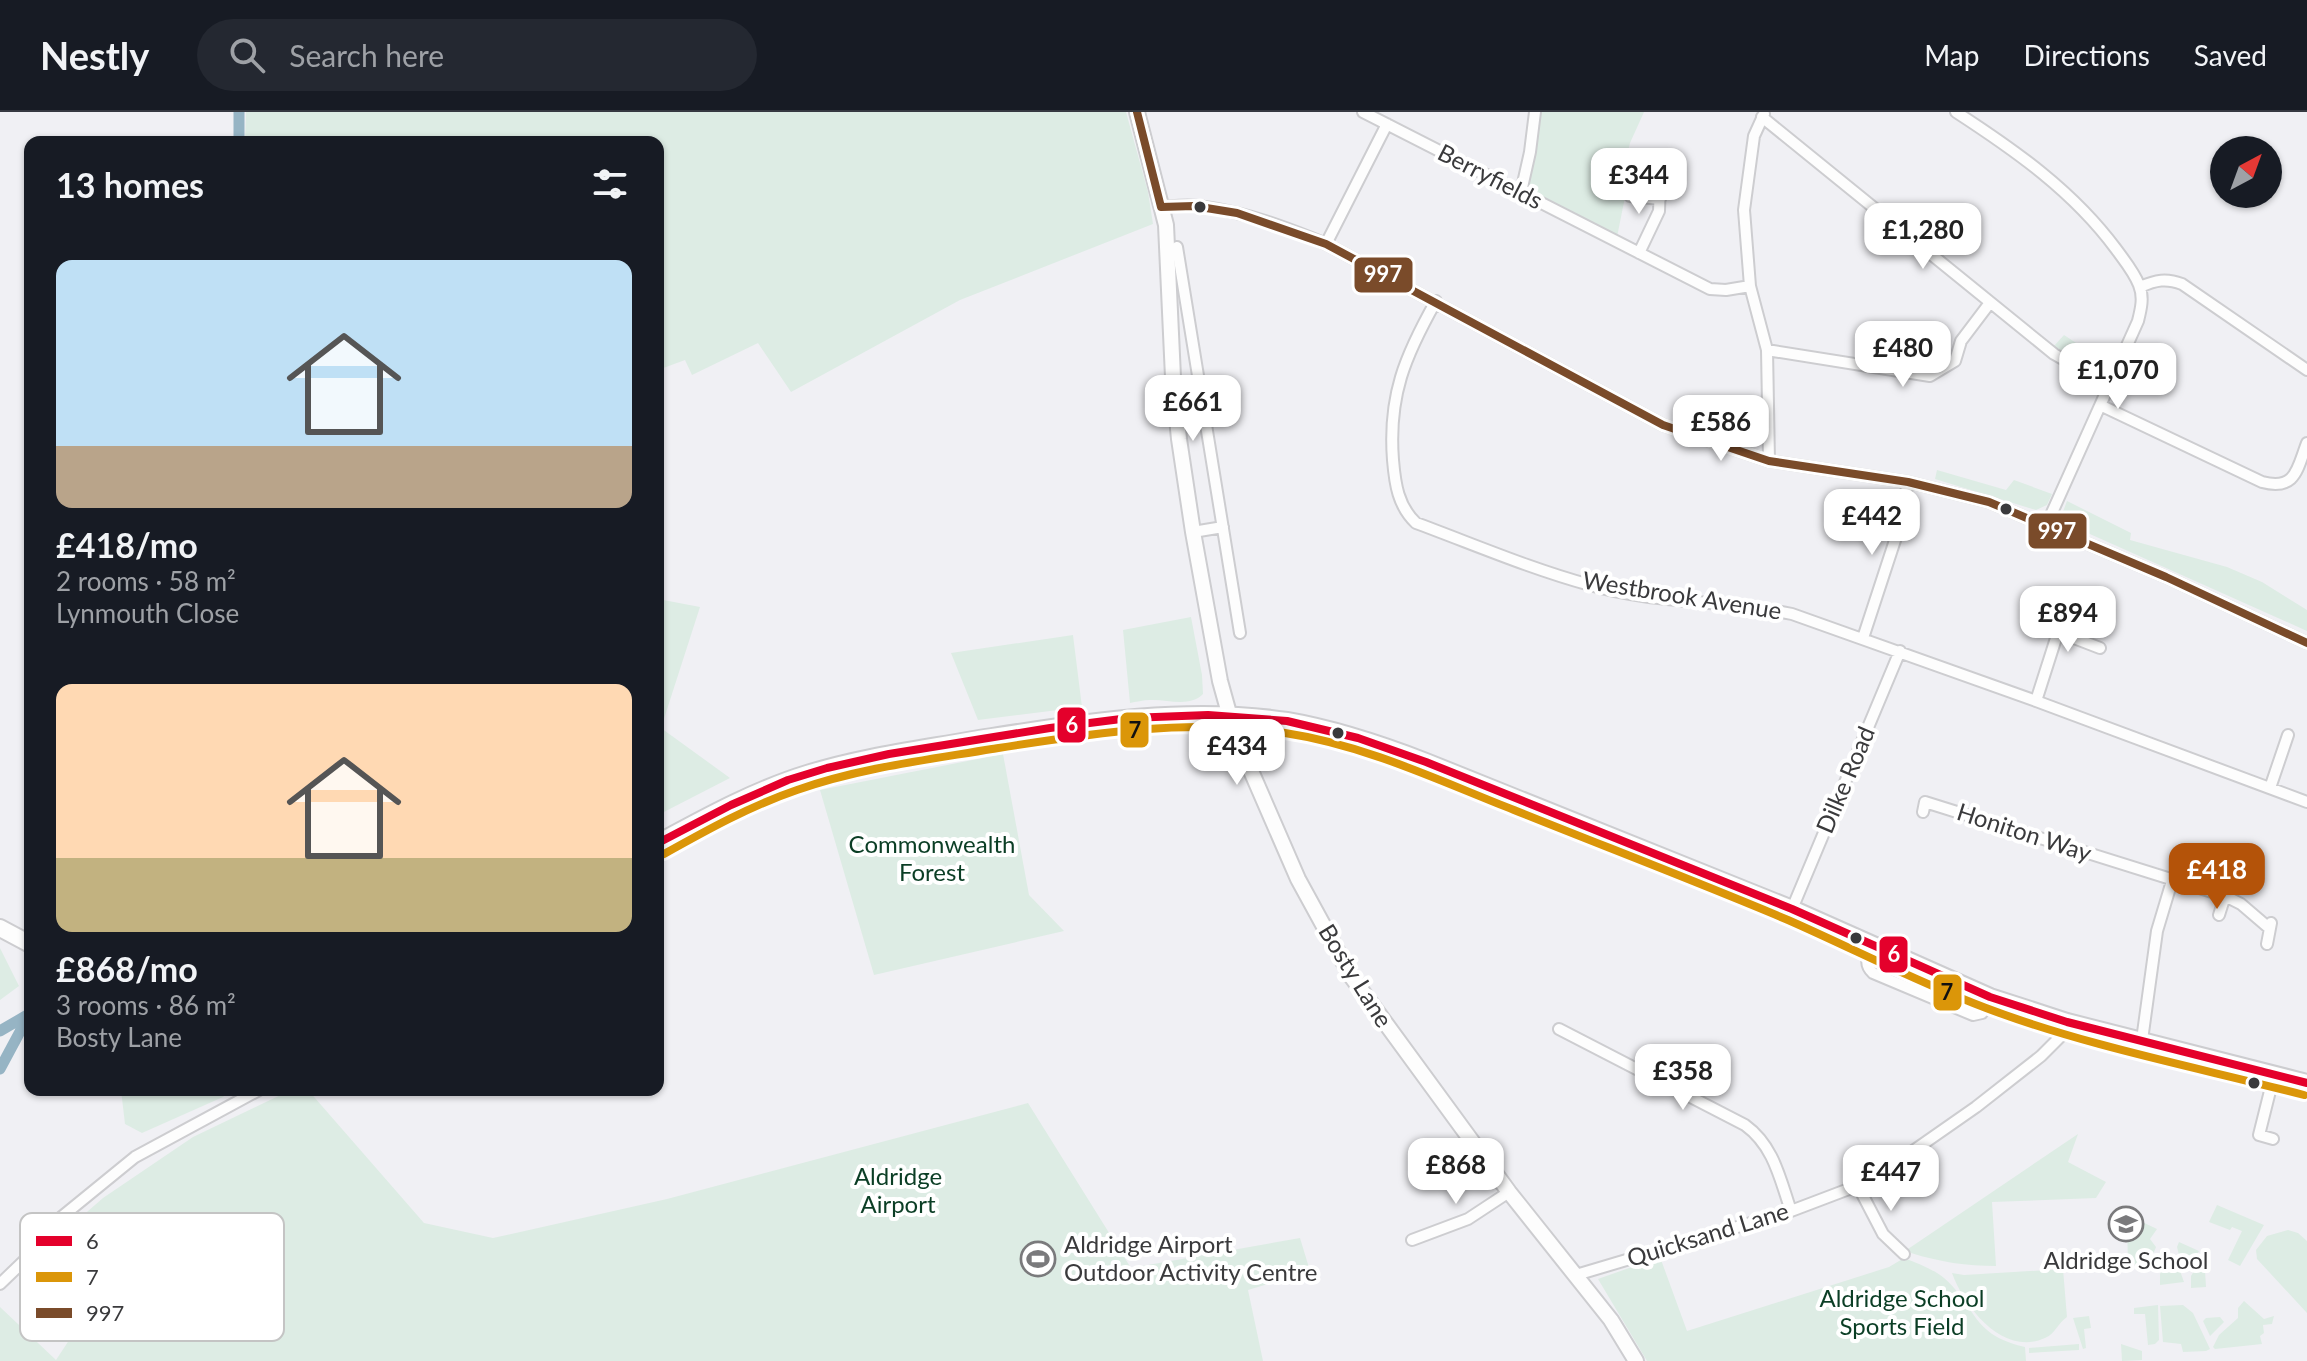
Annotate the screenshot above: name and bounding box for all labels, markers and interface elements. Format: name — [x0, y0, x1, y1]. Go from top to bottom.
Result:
search box — [197, 19, 757, 91]
text: Nestly — [40, 32, 149, 78]
icon: search — [225, 33, 269, 77]
text: Search here — [289, 37, 444, 73]
text: Map — [1924, 38, 1979, 72]
text: Directions — [2023, 38, 2150, 72]
text: Saved — [2194, 38, 2267, 72]
north arrow — [2210, 136, 2282, 208]
map controls — [2210, 136, 2282, 208]
street label: Berryfields — [1433, 137, 1548, 214]
pin: £344 — [1592, 148, 1686, 216]
text: £344 — [1609, 158, 1669, 190]
icon: filters — [588, 162, 632, 206]
text: 13 homes — [56, 164, 204, 205]
unlabelled marker — [1192, 199, 1208, 215]
pin: £1,280 — [1858, 203, 1988, 271]
text: £1,280 — [1882, 213, 1964, 245]
line badge: 997 — [1353, 256, 1414, 294]
text: 997 — [1364, 260, 1402, 287]
icon: home — [272, 312, 416, 456]
pin: £480 — [1856, 321, 1950, 389]
text: £480 — [1873, 331, 1933, 363]
pin: £1,070 — [2053, 343, 2183, 411]
text: £1,070 — [2077, 353, 2159, 385]
pin: £661 — [1146, 375, 1240, 443]
text: £661 — [1163, 385, 1223, 417]
pin: £586 — [1674, 395, 1768, 463]
text: £586 — [1691, 405, 1751, 437]
pin: £442 — [1825, 489, 1919, 557]
text: £442 — [1842, 499, 1902, 531]
unlabelled marker — [1998, 501, 2014, 517]
line badge: 997 — [2027, 512, 2088, 550]
text: 997 — [2038, 517, 2076, 544]
text: £418/mo — [56, 524, 198, 565]
street label: Westbrook Avenue — [1581, 564, 1784, 625]
text: 2 rooms · 58 m² — [56, 565, 236, 597]
pin: £894 — [2021, 586, 2115, 654]
text: £894 — [2038, 596, 2098, 628]
text: Lynmouth Close — [56, 597, 239, 629]
line badge: 6 — [1056, 706, 1087, 744]
text: 6 — [1066, 711, 1079, 738]
line badge: 7 — [1119, 711, 1150, 749]
text: 7 — [1129, 716, 1142, 743]
pin: £434 — [1190, 719, 1284, 787]
street label: Dilke Road — [1809, 722, 1880, 837]
unlabelled marker — [1330, 725, 1346, 741]
text: £434 — [1207, 729, 1267, 761]
icon: home — [272, 736, 416, 880]
street label: Honiton Way — [1954, 796, 2096, 867]
park label: Commonwealth Forest — [849, 829, 1015, 886]
pin: £418 — [2170, 843, 2264, 911]
text: £418 — [2187, 853, 2247, 885]
street label: Bosty Lane — [1313, 918, 1399, 1032]
unlabelled marker — [1848, 930, 1864, 946]
line badge: 6 — [1878, 935, 1909, 974]
text: 6 — [1888, 940, 1901, 967]
text: £868/mo — [56, 948, 198, 989]
line badge: 7 — [1932, 973, 1963, 1012]
text: 7 — [1941, 978, 1954, 1005]
text: 3 rooms · 86 m² — [56, 989, 236, 1021]
text: Bosty Lane — [56, 1021, 182, 1053]
pin: £358 — [1636, 1044, 1730, 1112]
text: £358 — [1653, 1054, 1713, 1086]
unlabelled marker — [2246, 1075, 2262, 1091]
pin: £868 — [1409, 1138, 1503, 1206]
pin: £447 — [1844, 1145, 1938, 1213]
text: £868 — [1426, 1148, 1486, 1180]
text: £447 — [1861, 1155, 1921, 1187]
park label: Aldridge Airport — [854, 1161, 942, 1218]
street label: Quicksand Lane — [1623, 1195, 1792, 1272]
school or university icon: Aldridge School — [2107, 1205, 2145, 1243]
legend — [20, 1213, 284, 1341]
text: 6 — [86, 1227, 99, 1254]
place label: Aldridge Airport Outdoor Activity Centre — [1064, 1229, 1317, 1286]
sports icon: Aldridge Airport Outdoor Activity Centre — [1019, 1240, 1057, 1278]
place label: Aldridge School — [2043, 1245, 2209, 1274]
text: 7 — [86, 1263, 99, 1290]
park label: Aldridge School Sports Field — [1819, 1283, 1985, 1340]
text: 997 — [86, 1299, 124, 1326]

